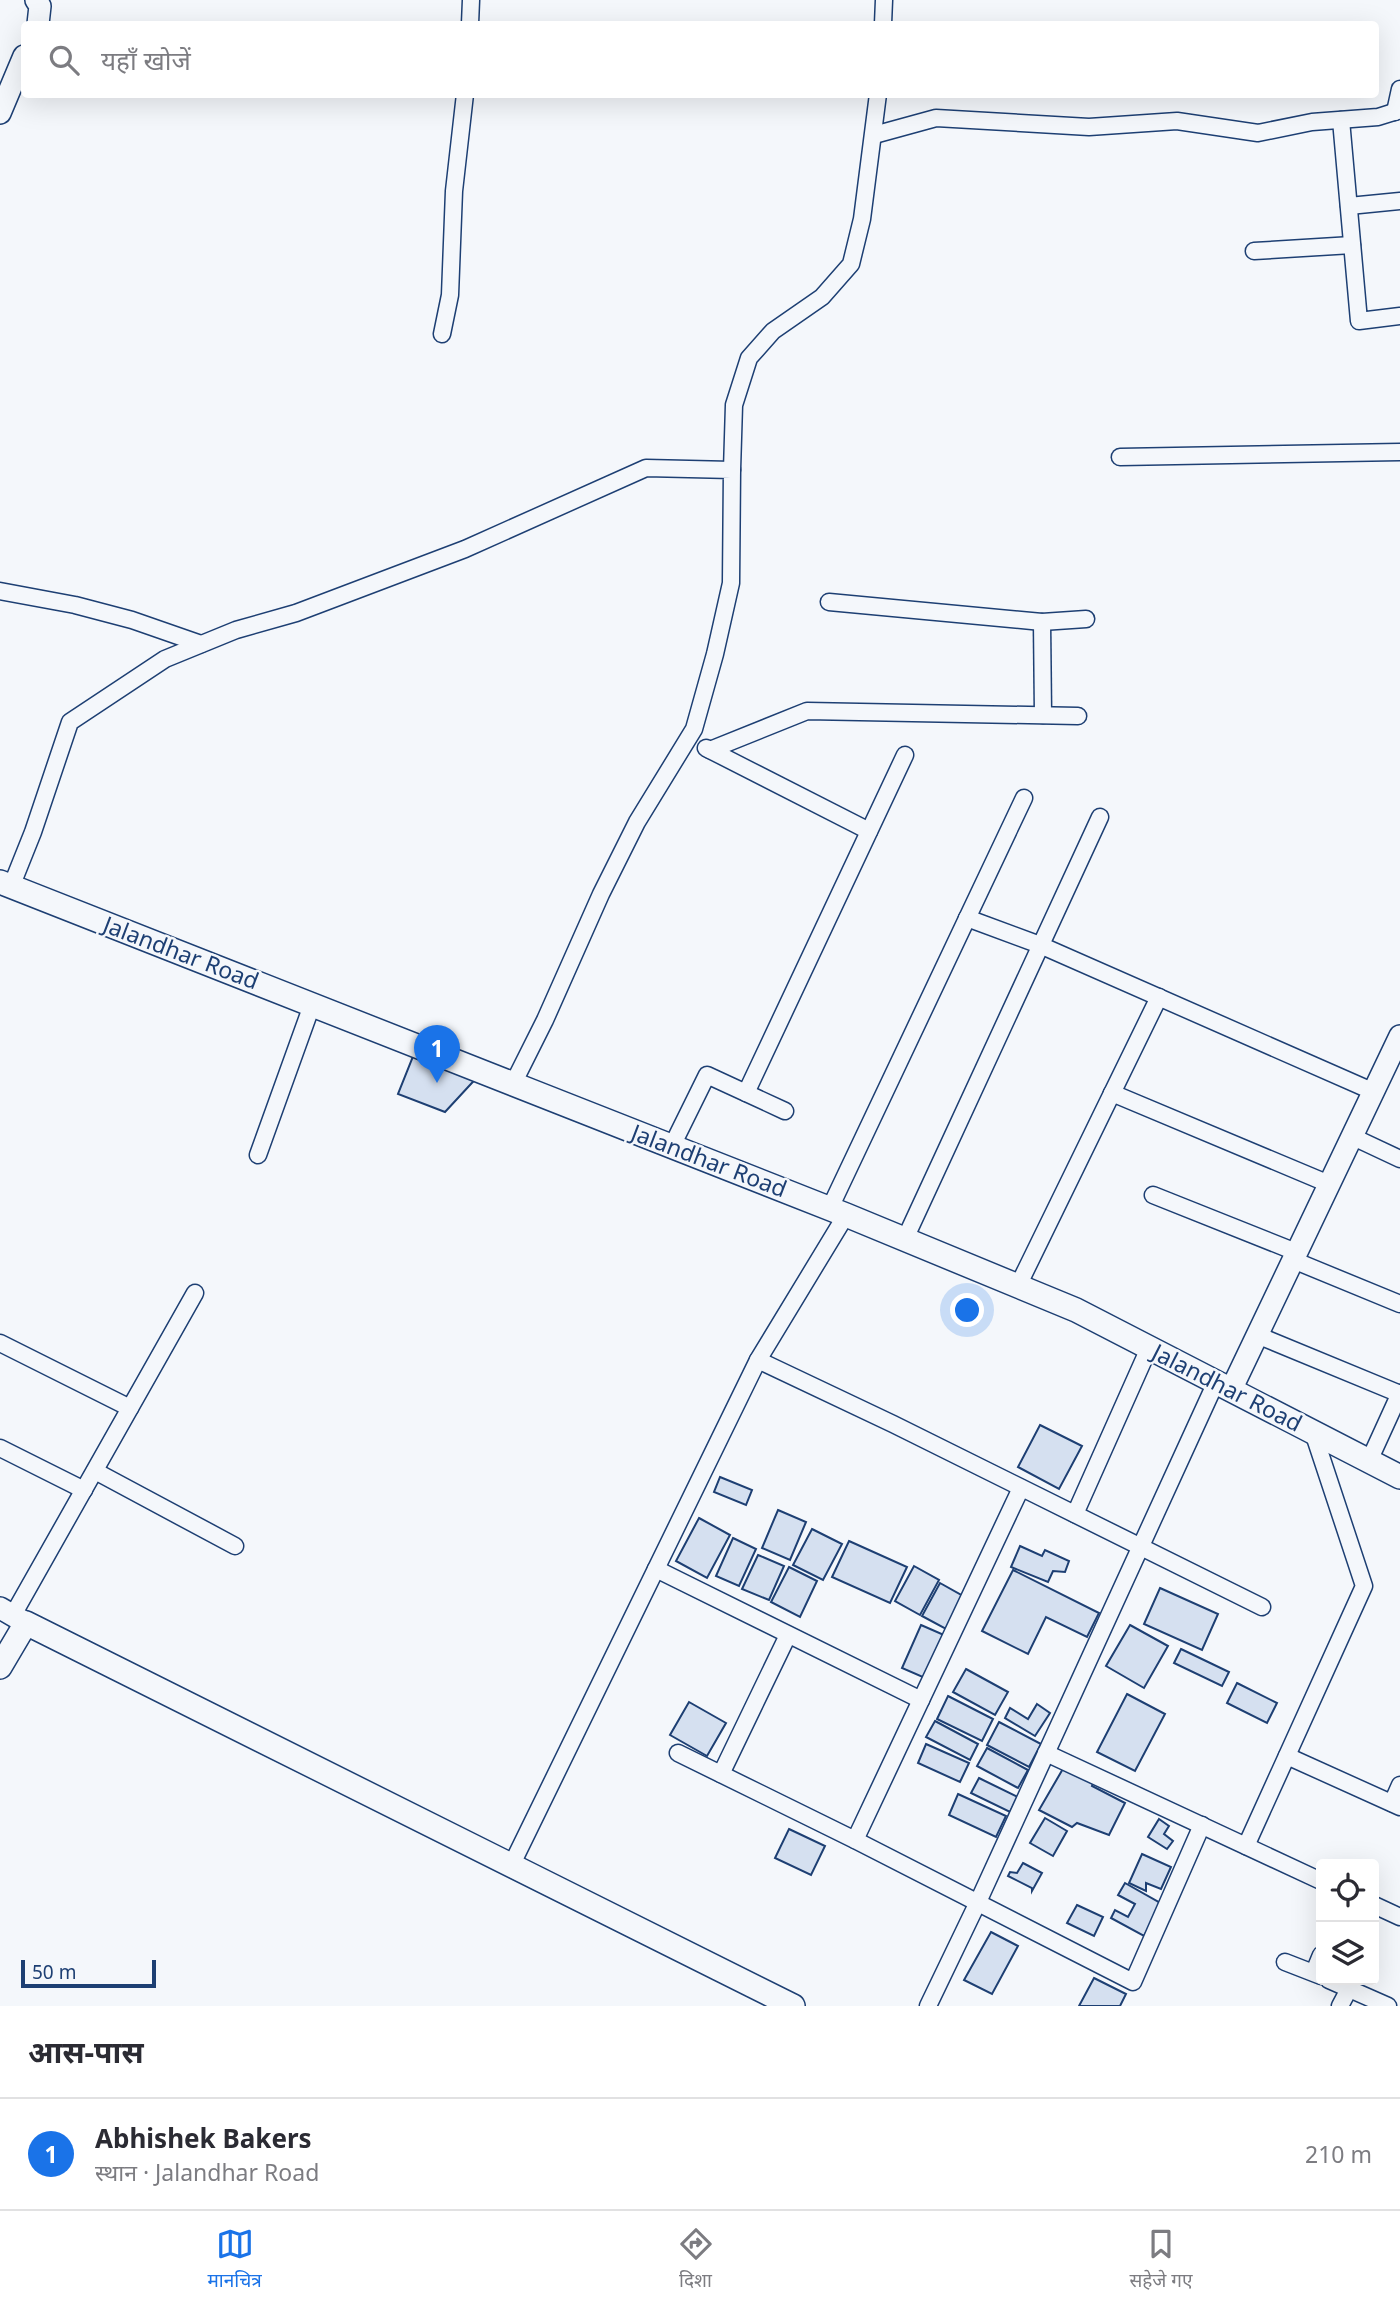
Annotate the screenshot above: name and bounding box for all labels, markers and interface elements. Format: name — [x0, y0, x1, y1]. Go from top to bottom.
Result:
search box — [21, 21, 1379, 98]
icon: search — [45, 41, 83, 79]
text: यहाँ खोजें — [101, 42, 191, 78]
street label: Jalandhar Road — [97, 907, 264, 996]
pin: 1 — [414, 1025, 460, 1083]
street label: Jalandhar Road — [625, 1115, 792, 1204]
your location — [950, 1293, 984, 1327]
street label: Jalandhar Road — [1145, 1335, 1308, 1439]
map controls — [1316, 1859, 1379, 1985]
button: locate — [1316, 1859, 1379, 1922]
button: layers — [1316, 1922, 1379, 1985]
scale bar — [21, 1957, 156, 1989]
text: 50 m — [32, 1959, 76, 1985]
text: आस-पास — [28, 2031, 144, 2072]
text: Abhishek Bakers — [95, 2120, 312, 2156]
text: 1 — [44, 2138, 58, 2170]
text: 210 m — [1305, 2138, 1372, 2170]
text: स्थान · Jalandhar Road — [95, 2156, 319, 2188]
tab: मानचित्र — [207, 2225, 262, 2293]
tab: दिशा — [677, 2225, 715, 2293]
tab: सहेजे गए — [1129, 2225, 1193, 2293]

